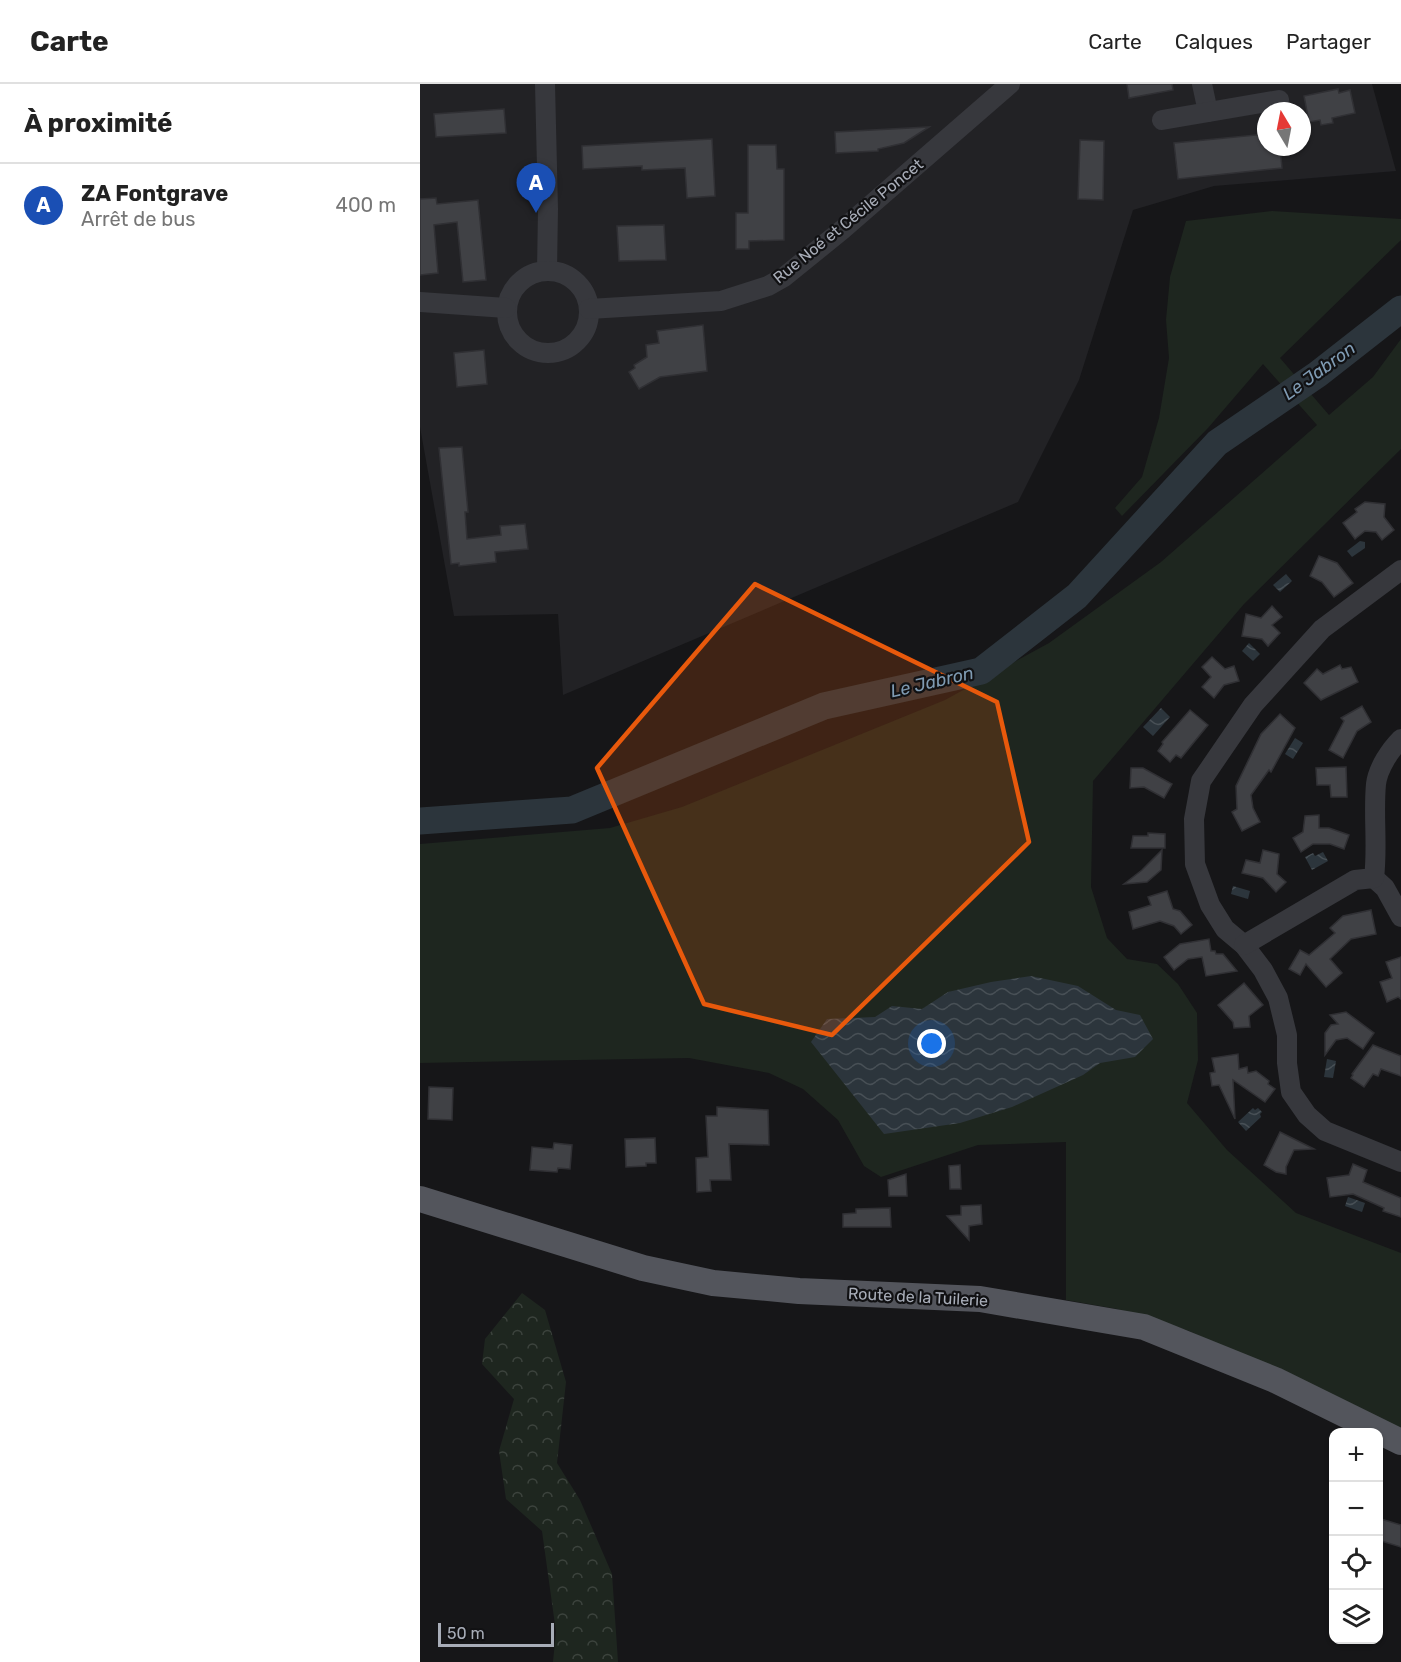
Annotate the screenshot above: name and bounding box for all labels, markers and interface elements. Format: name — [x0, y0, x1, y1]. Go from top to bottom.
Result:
text: Carte — [30, 25, 109, 58]
text: Carte — [1088, 29, 1142, 54]
text: Calques — [1175, 29, 1253, 54]
text: Partager — [1286, 29, 1371, 54]
north arrow — [1257, 102, 1311, 156]
text: À proximité — [24, 108, 173, 139]
street label: Rue Noé et Cécile Poncet — [769, 155, 927, 287]
pin: A — [516, 164, 556, 213]
text: ZA Fontgrave — [81, 180, 228, 207]
text: A — [36, 193, 51, 217]
text: 400 m — [336, 193, 396, 217]
text: Arrêt de bus — [81, 207, 195, 231]
water label: Le Jabron — [1278, 337, 1360, 405]
water label: Le Jabron — [888, 662, 976, 702]
your location — [917, 1029, 946, 1058]
street label: Route de la Tuilerie — [847, 1284, 989, 1310]
map controls — [1329, 1428, 1383, 1644]
button: + — [1329, 1428, 1383, 1482]
button: − — [1329, 1482, 1383, 1536]
button: locate — [1329, 1536, 1383, 1590]
button: layers — [1329, 1590, 1383, 1644]
scale bar — [438, 1620, 554, 1648]
text: 50 m — [447, 1624, 485, 1643]

